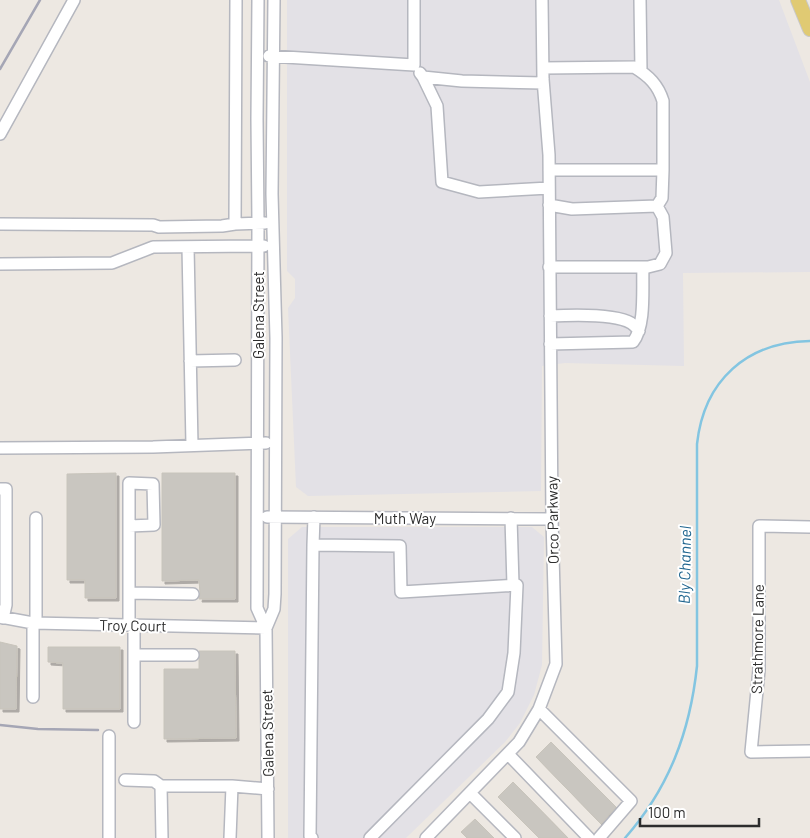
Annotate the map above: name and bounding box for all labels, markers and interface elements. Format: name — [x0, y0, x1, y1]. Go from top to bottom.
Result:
street label: Galena Street — [249, 271, 267, 359]
street label: Orco Parkway — [542, 476, 562, 564]
street label: Muth Way — [374, 509, 436, 527]
water label: Bly Channel — [674, 525, 694, 604]
street label: Strathmore Lane — [747, 584, 767, 694]
street label: Troy Court — [99, 615, 167, 635]
street label: Galena Street — [257, 689, 277, 777]
scale bar — [640, 796, 759, 828]
text: 100 m — [648, 803, 686, 821]

